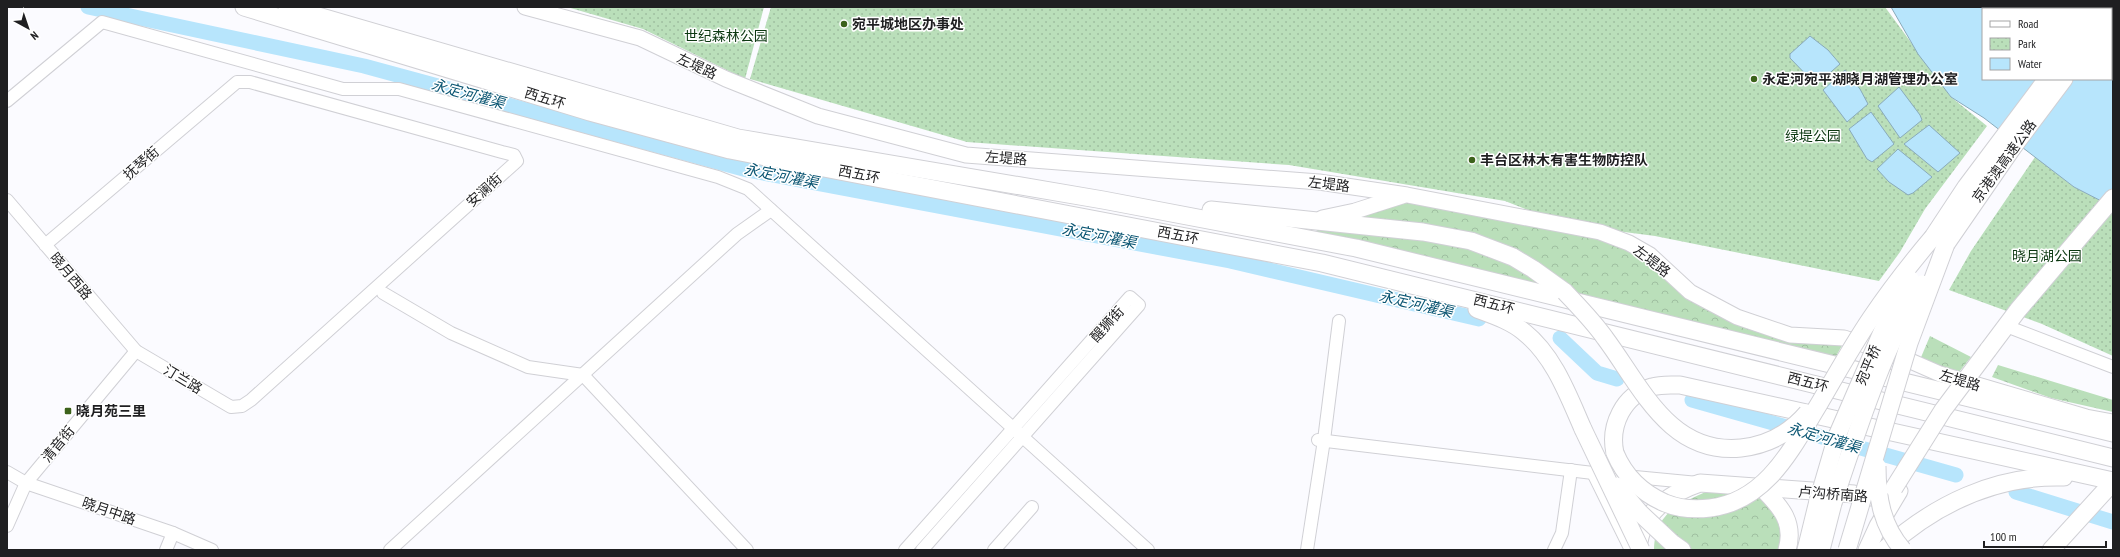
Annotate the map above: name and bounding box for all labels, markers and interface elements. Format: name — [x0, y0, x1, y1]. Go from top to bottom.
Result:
north arrow — [8, 8, 48, 48]
legend — [1982, 8, 2112, 80]
place label: 宛平城地区办事处 — [852, 15, 964, 33]
text: Road — [2018, 16, 2038, 31]
marker: 宛平城地区办事处 — [839, 19, 849, 29]
park label: 世纪森林公园 — [684, 27, 768, 45]
text: N — [28, 28, 41, 43]
text: Park — [2018, 36, 2036, 51]
street label: 左堤路 — [674, 49, 720, 83]
text: Water — [2018, 56, 2043, 71]
place label: 永定河宛平湖晓月湖管理办公室 — [1762, 70, 1958, 88]
marker: 永定河宛平湖晓月湖管理办公室 — [1749, 74, 1759, 84]
water label: 永定河灌渠 — [429, 75, 509, 113]
street label: 西五环 — [522, 83, 568, 113]
street label: 京港澳高速公路 — [1968, 116, 2040, 206]
park label: 绿堤公园 — [1785, 127, 1841, 145]
street label: 抚琴街 — [119, 142, 163, 184]
street label: 左堤路 — [984, 148, 1028, 168]
place label: 丰台区林木有害生物防控队 — [1480, 151, 1648, 169]
marker: 丰台区林木有害生物防控队 — [1467, 155, 1477, 165]
water label: 永定河灌渠 — [742, 159, 822, 192]
street label: 西五环 — [837, 161, 881, 187]
street label: 安澜街 — [462, 169, 506, 211]
street label: 左堤路 — [1307, 173, 1351, 195]
water label: 永定河灌渠 — [1060, 219, 1140, 252]
street label: 西五环 — [1156, 222, 1200, 248]
street label: 左堤路 — [1630, 241, 1674, 281]
park label: 晓月湖公园 — [2012, 247, 2082, 265]
street label: 晓月西路 — [46, 249, 96, 303]
water label: 永定河灌渠 — [1377, 286, 1457, 322]
street label: 西五环 — [1471, 290, 1517, 318]
street label: 醒狮街 — [1086, 302, 1128, 346]
street label: 宛平桥 — [1852, 342, 1884, 388]
street label: 汀兰路 — [160, 360, 206, 398]
street label: 左堤路 — [1937, 365, 1983, 395]
street label: 西五环 — [1785, 368, 1831, 396]
place label: 晓月苑三里 — [76, 402, 146, 420]
marker: 晓月苑三里 — [63, 406, 73, 416]
water label: 永定河灌渠 — [1785, 418, 1865, 458]
street label: 清音街 — [38, 422, 78, 466]
street label: 卢沟桥南路 — [1797, 483, 1869, 505]
street label: 晓月中路 — [80, 493, 138, 529]
scale bar — [1984, 523, 2106, 549]
text: 100 m — [1990, 529, 2017, 544]

